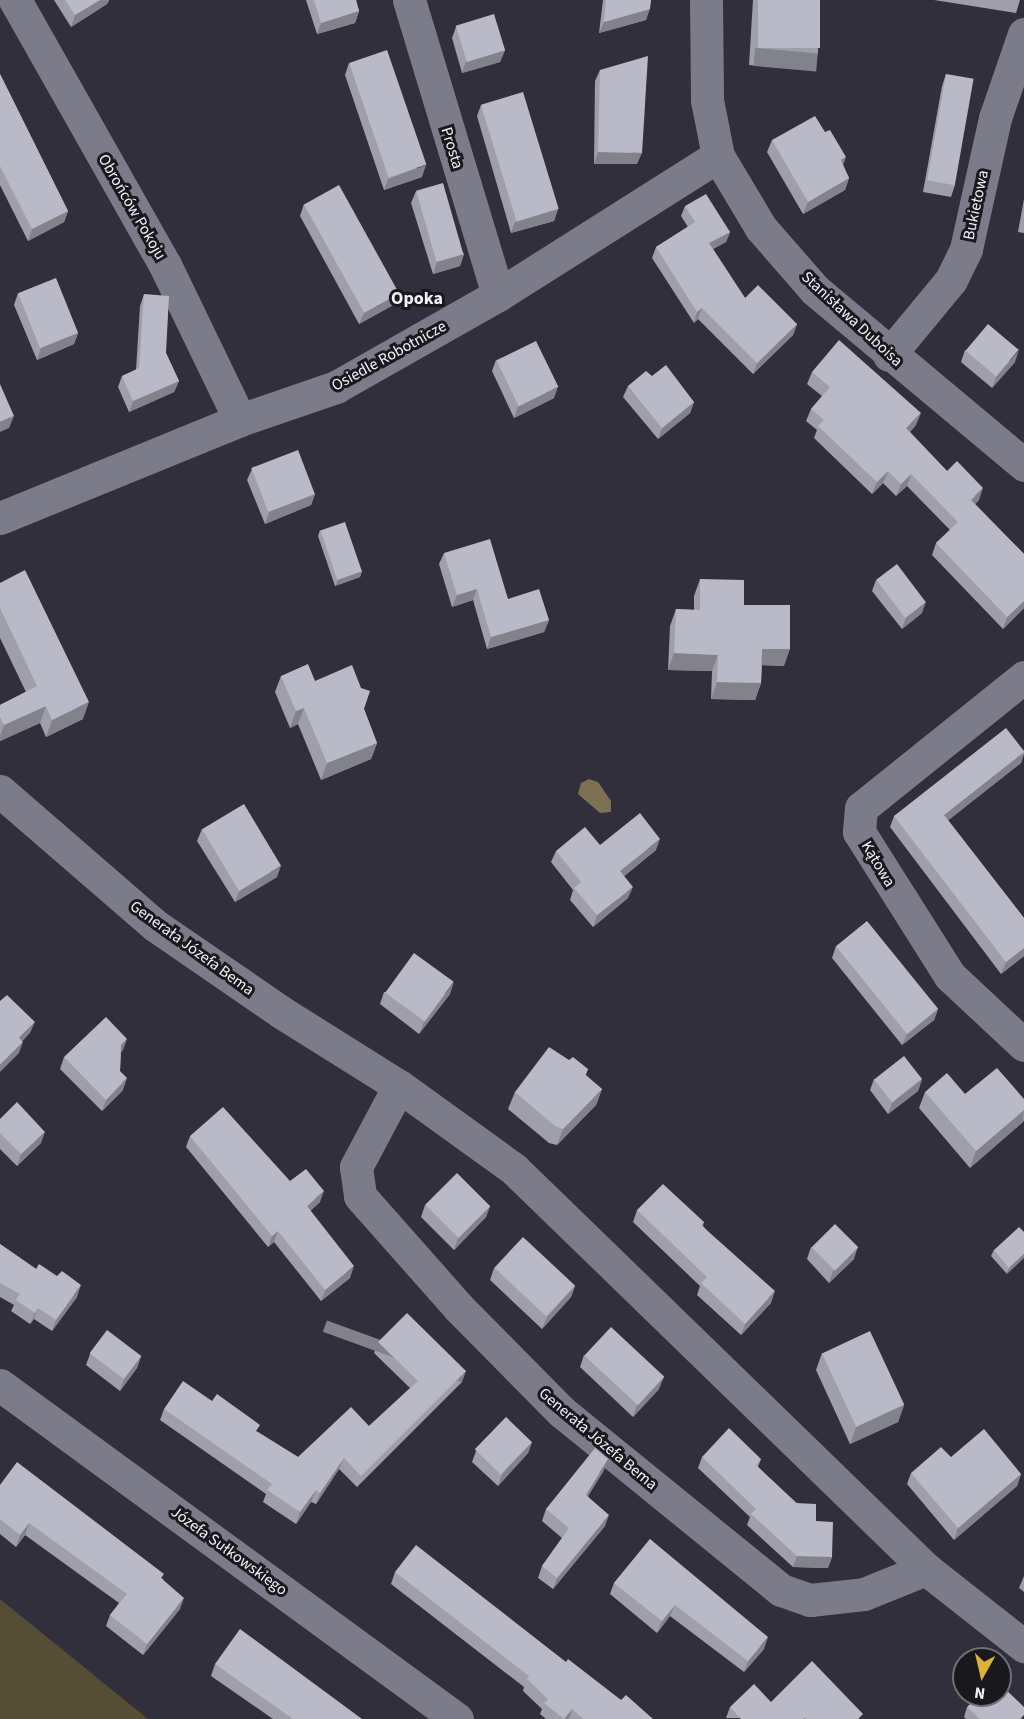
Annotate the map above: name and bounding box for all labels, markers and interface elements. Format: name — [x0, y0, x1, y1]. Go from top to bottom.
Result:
street label: Prosta — [437, 125, 467, 171]
street label: Obrońców Pokoju — [94, 151, 170, 263]
street label: Bukietowa — [959, 168, 993, 242]
street label: Stanisława Duboisa — [798, 267, 906, 371]
district label: Opoka — [391, 288, 443, 310]
street label: Osiedle Robotnicze — [328, 317, 450, 395]
street label: Kątowa — [857, 837, 899, 891]
street label: Generała Józefa Bema — [126, 896, 258, 1000]
street label: Generała Józefa Bema — [535, 1384, 661, 1494]
street label: Józefa Sułkowskiego — [167, 1502, 291, 1600]
north arrow — [952, 1647, 1012, 1707]
text: N — [973, 1681, 987, 1704]

